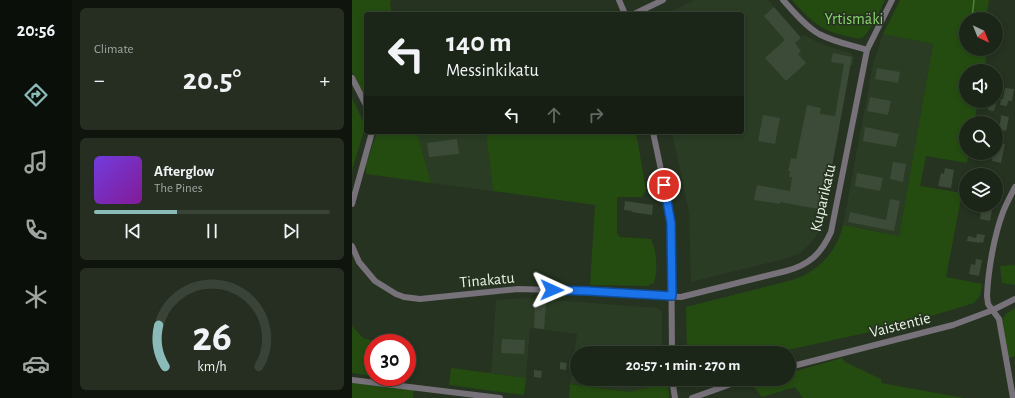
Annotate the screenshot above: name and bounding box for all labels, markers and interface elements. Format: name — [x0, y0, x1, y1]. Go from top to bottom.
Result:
park label: Yrtismäki — [825, 11, 883, 27]
north arrow — [959, 12, 1003, 56]
map controls — [959, 12, 1003, 212]
text: 20:56 — [17, 22, 55, 40]
icon: left — [380, 28, 432, 80]
text: 140 m — [446, 29, 512, 57]
text: Climate — [94, 43, 133, 56]
text: Messinkikatu — [446, 62, 539, 80]
button: sound — [959, 64, 1003, 108]
text: 20.5° — [183, 65, 241, 95]
text: − — [94, 69, 105, 91]
text: + — [319, 69, 330, 91]
icon: directions — [22, 81, 50, 109]
icon: left — [501, 104, 523, 126]
icon: ahead — [543, 104, 565, 126]
icon: right — [585, 104, 607, 126]
button: search — [959, 116, 1003, 160]
icon: music — [22, 148, 50, 176]
street label: Kuparikatu — [807, 163, 839, 233]
text: Afterglow — [154, 164, 214, 179]
pin — [647, 168, 681, 202]
button: layers — [959, 168, 1003, 212]
icon: arrive — [653, 174, 675, 196]
text: The Pines — [154, 182, 203, 195]
icon: phone — [22, 216, 50, 244]
icon: previous — [122, 220, 144, 242]
icon: pause — [201, 220, 223, 242]
icon: next — [280, 220, 302, 242]
position arrow — [531, 269, 573, 311]
street label: Tinakatu — [459, 270, 515, 290]
icon: climate — [22, 283, 50, 311]
street label: Vaistentie — [868, 310, 932, 340]
text: 26 — [192, 317, 232, 358]
speed limit sign: 30 — [364, 334, 416, 386]
icon: car — [22, 350, 50, 378]
text: 20:57 · 1 min · 270 m — [626, 358, 740, 373]
text: km/h — [197, 360, 227, 374]

